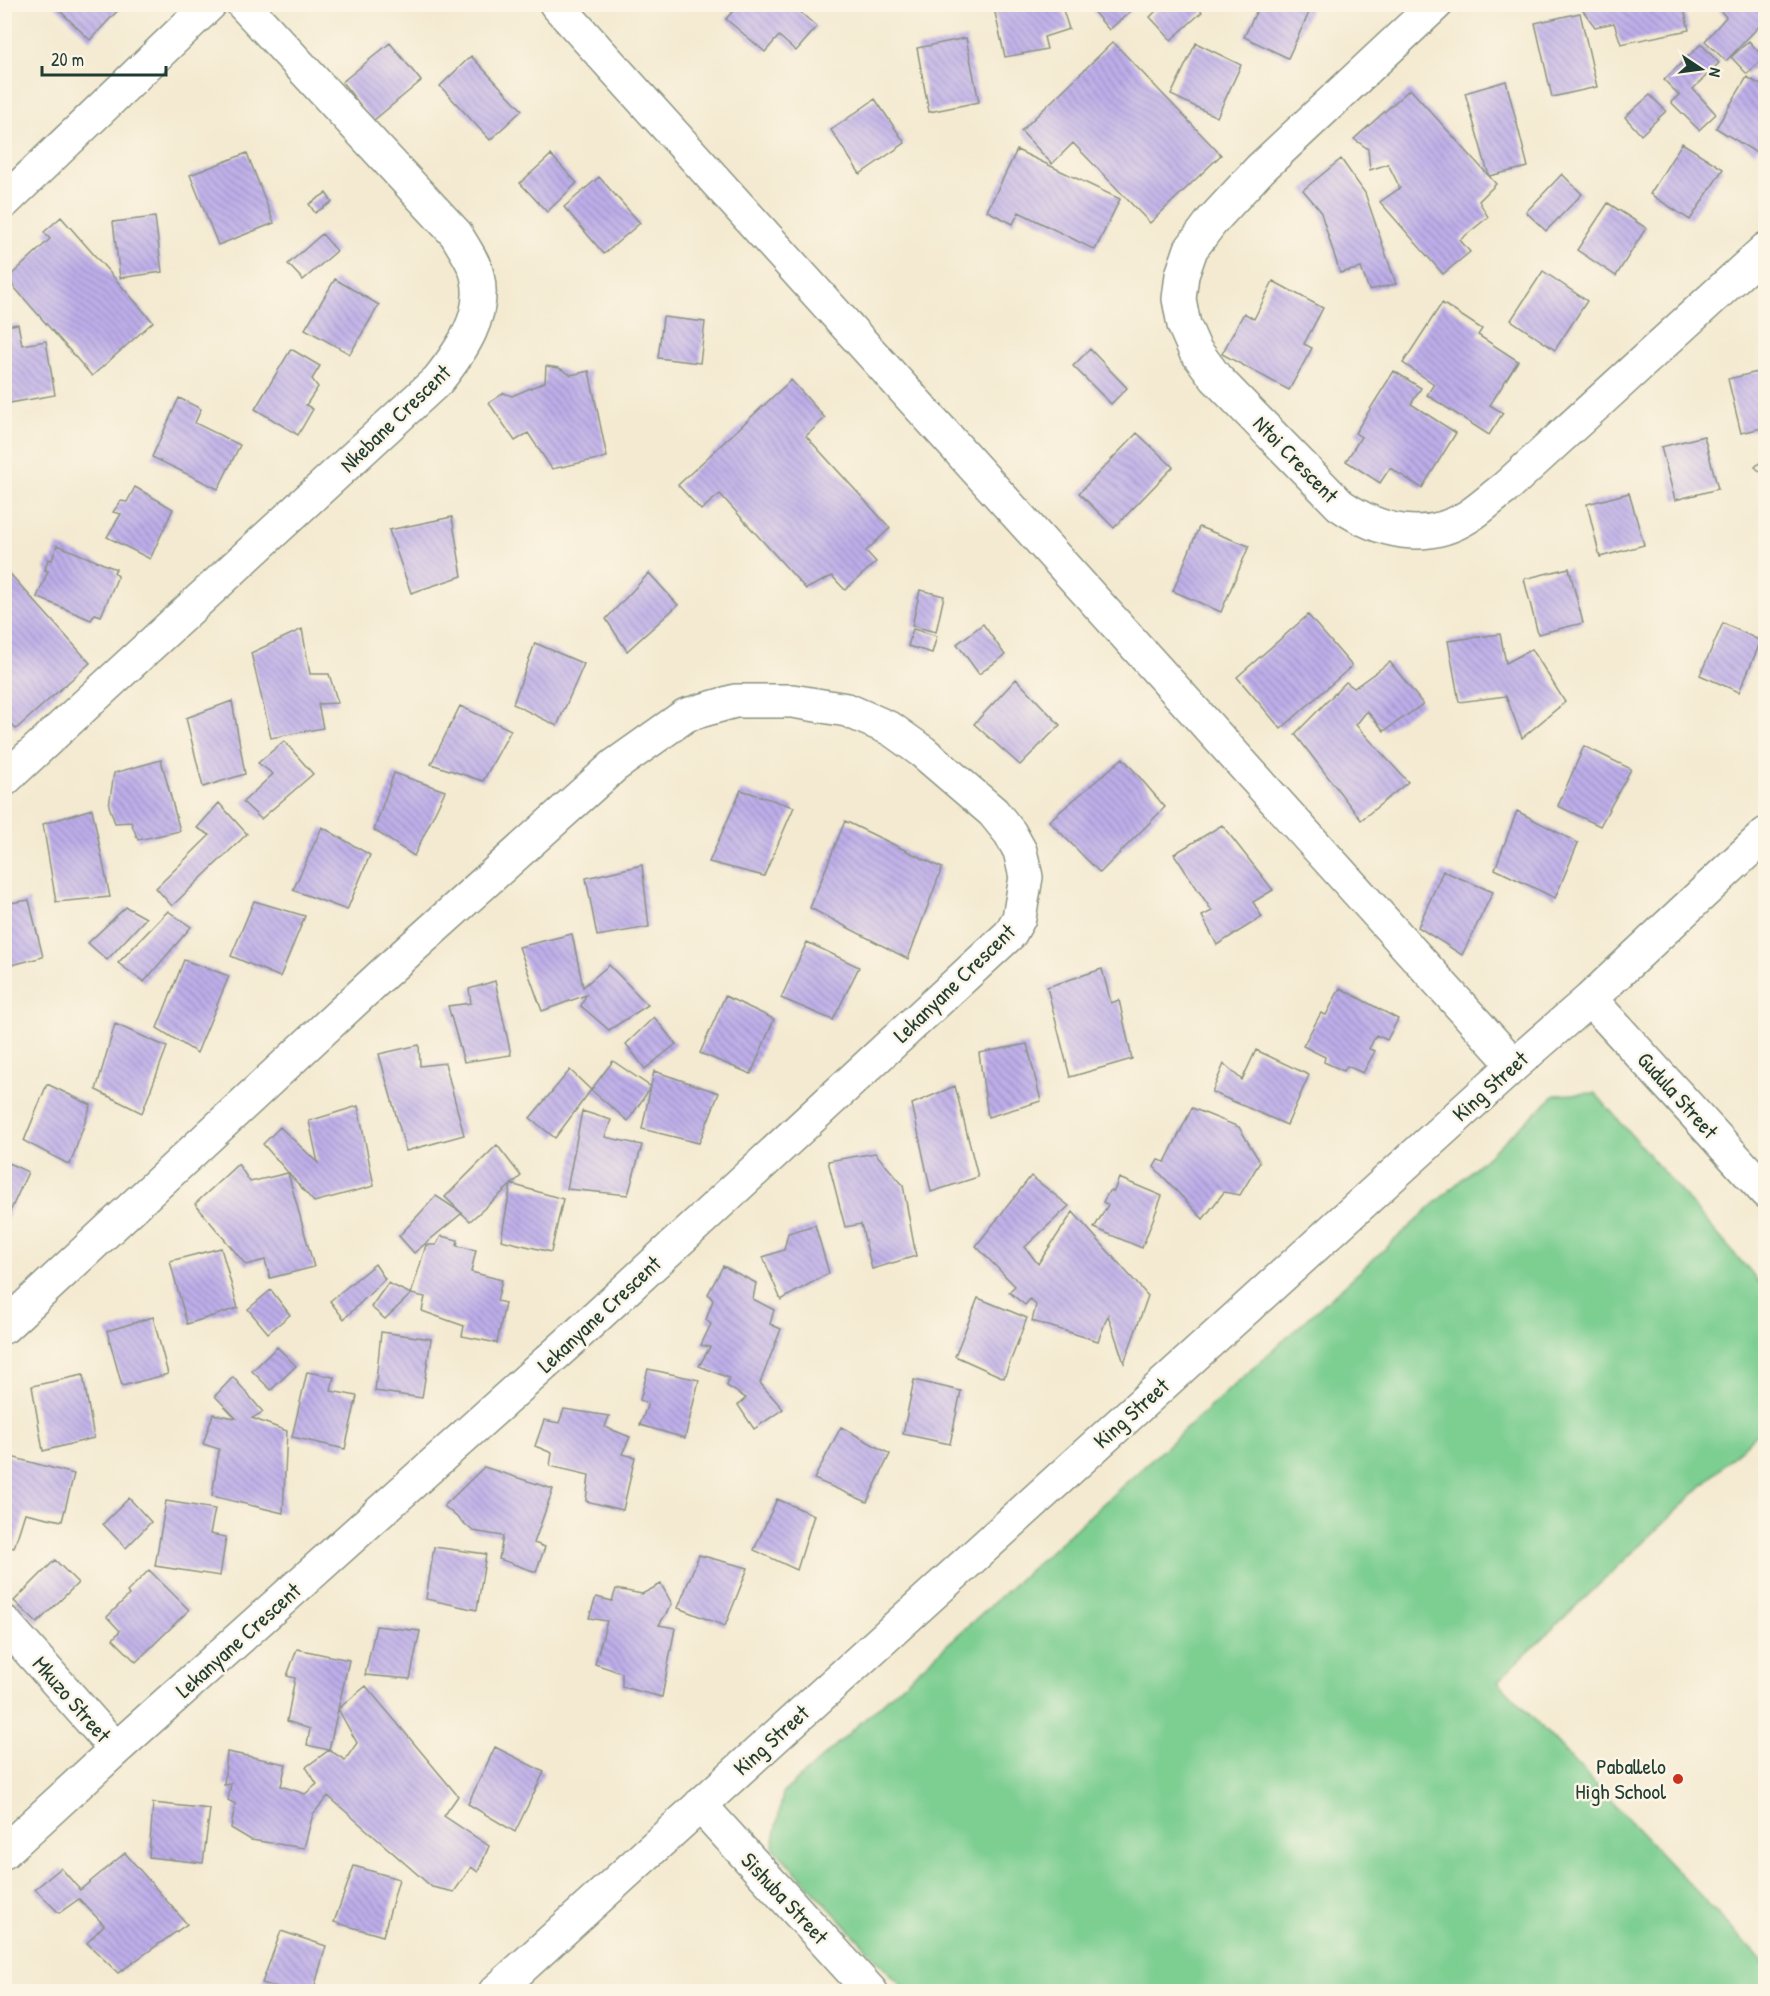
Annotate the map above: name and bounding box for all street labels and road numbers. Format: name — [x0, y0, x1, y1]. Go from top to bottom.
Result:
street label: Nkebane Crescent — [333, 357, 457, 479]
street label: Ntoi Crescent — [1247, 409, 1346, 510]
street label: Lekanyane Crescent — [886, 917, 1022, 1049]
street label: King Street — [1446, 1044, 1535, 1128]
street label: Gudula Street — [1631, 1045, 1725, 1145]
street label: Lekanyane Crescent — [531, 1249, 668, 1379]
street label: King Street — [1087, 1371, 1176, 1455]
street label: Lekanyane Crescent — [169, 1575, 307, 1704]
street label: Mkuzo Street — [26, 1649, 118, 1749]
street label: King Street — [727, 1698, 816, 1782]
street label: Sishuba Street — [735, 1846, 836, 1951]

